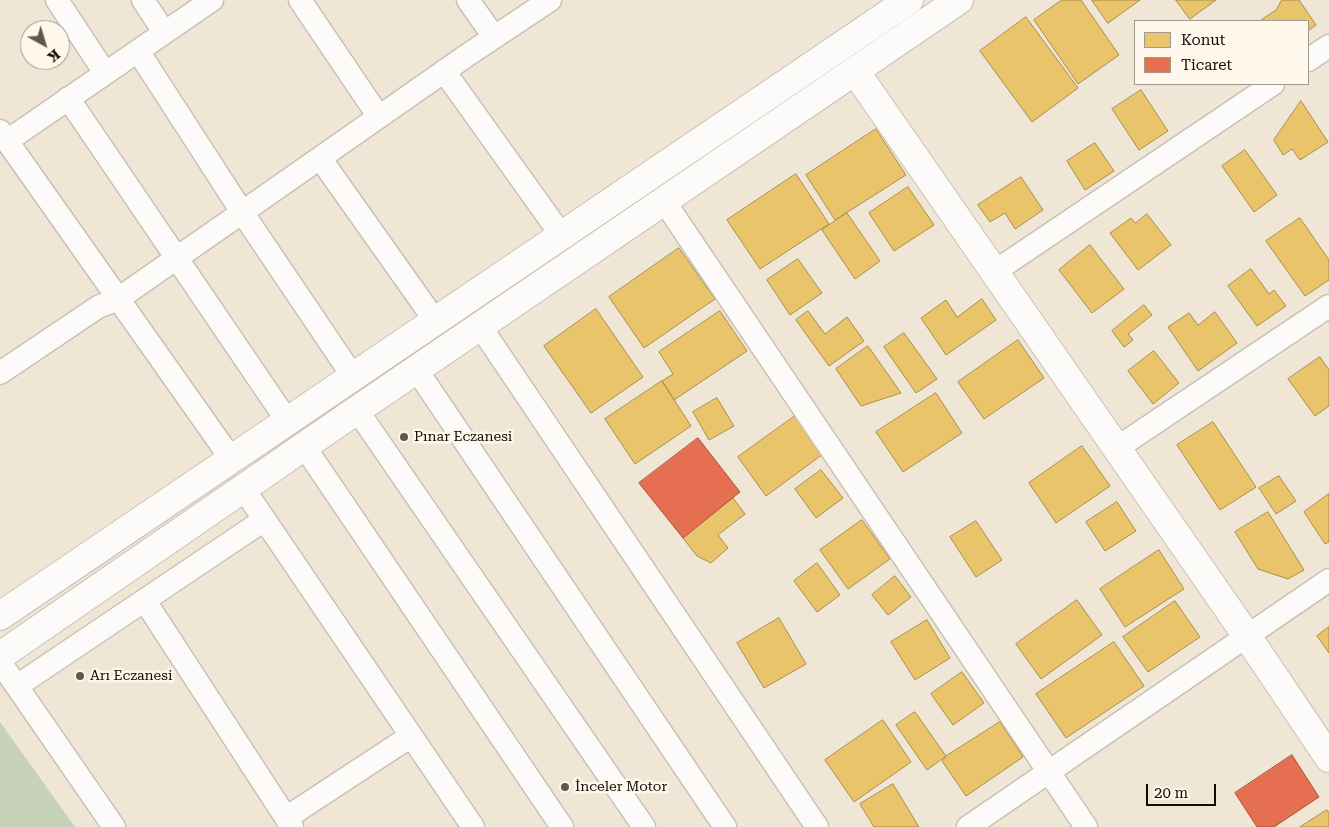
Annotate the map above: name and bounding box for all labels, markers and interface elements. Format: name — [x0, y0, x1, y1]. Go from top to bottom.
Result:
north arrow — [20, 20, 70, 70]
legend — [1134, 20, 1309, 85]
text: Konut — [1181, 31, 1225, 49]
text: K — [45, 46, 63, 66]
text: Ticaret — [1181, 56, 1232, 74]
place label: Pınar Eczanesi — [414, 429, 512, 445]
marker: Pınar Eczanesi — [398, 431, 410, 443]
place label: Arı Eczanesi — [90, 668, 172, 684]
marker: Arı Eczanesi — [74, 670, 86, 682]
scale bar — [1149, 774, 1219, 806]
place label: İnceler Motor — [575, 779, 667, 795]
marker: İnceler Motor — [559, 781, 571, 793]
text: 20 m — [1154, 784, 1188, 802]

